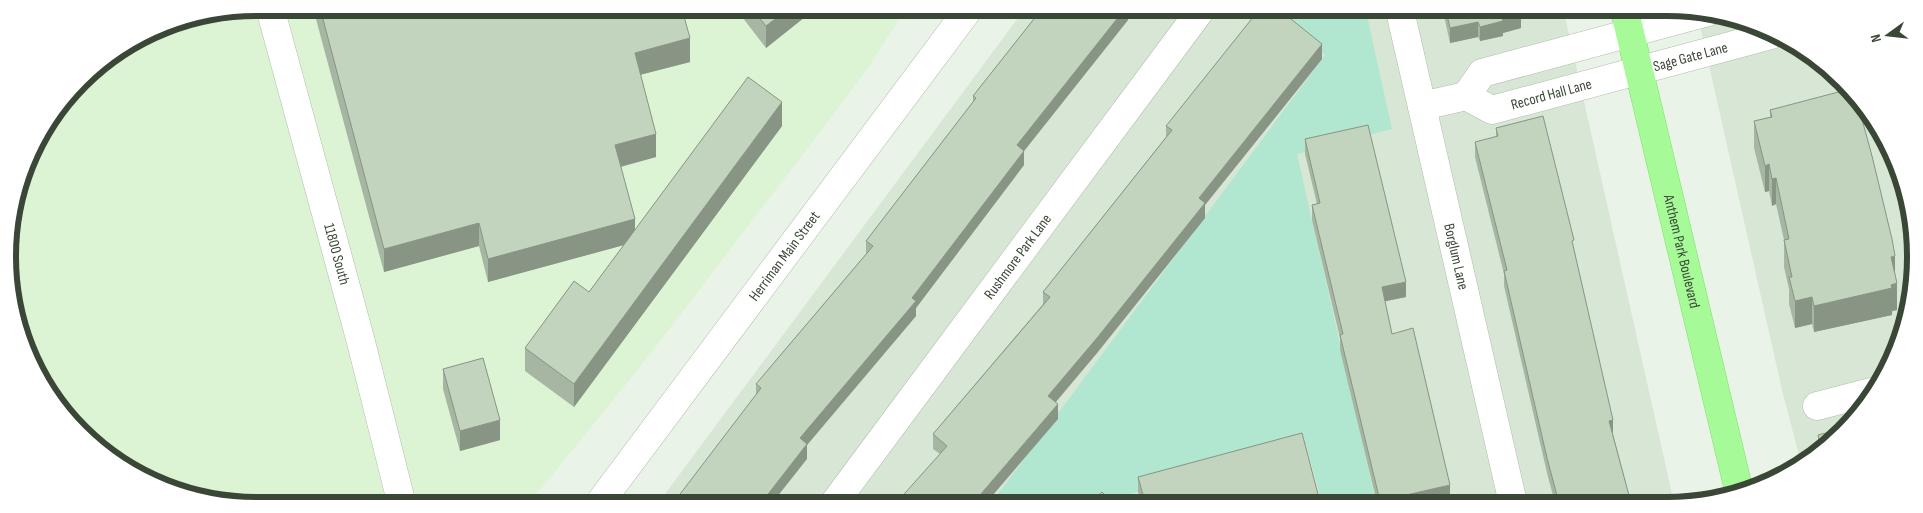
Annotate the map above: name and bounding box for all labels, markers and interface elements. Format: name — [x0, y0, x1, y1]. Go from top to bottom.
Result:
north arrow — [1863, 10, 1913, 60]
text: N — [1867, 32, 1885, 44]
street label: Sage Gate Lane — [1651, 38, 1730, 76]
street label: Record Hall Lane — [1509, 74, 1594, 114]
street label: Anthem Park Boulevard — [1659, 192, 1705, 310]
street label: Herriman Main Street — [744, 207, 824, 305]
street label: Rushmore Park Lane — [980, 210, 1055, 303]
street label: 11800 South — [320, 221, 354, 287]
street label: Borglum Lane — [1440, 221, 1473, 292]

